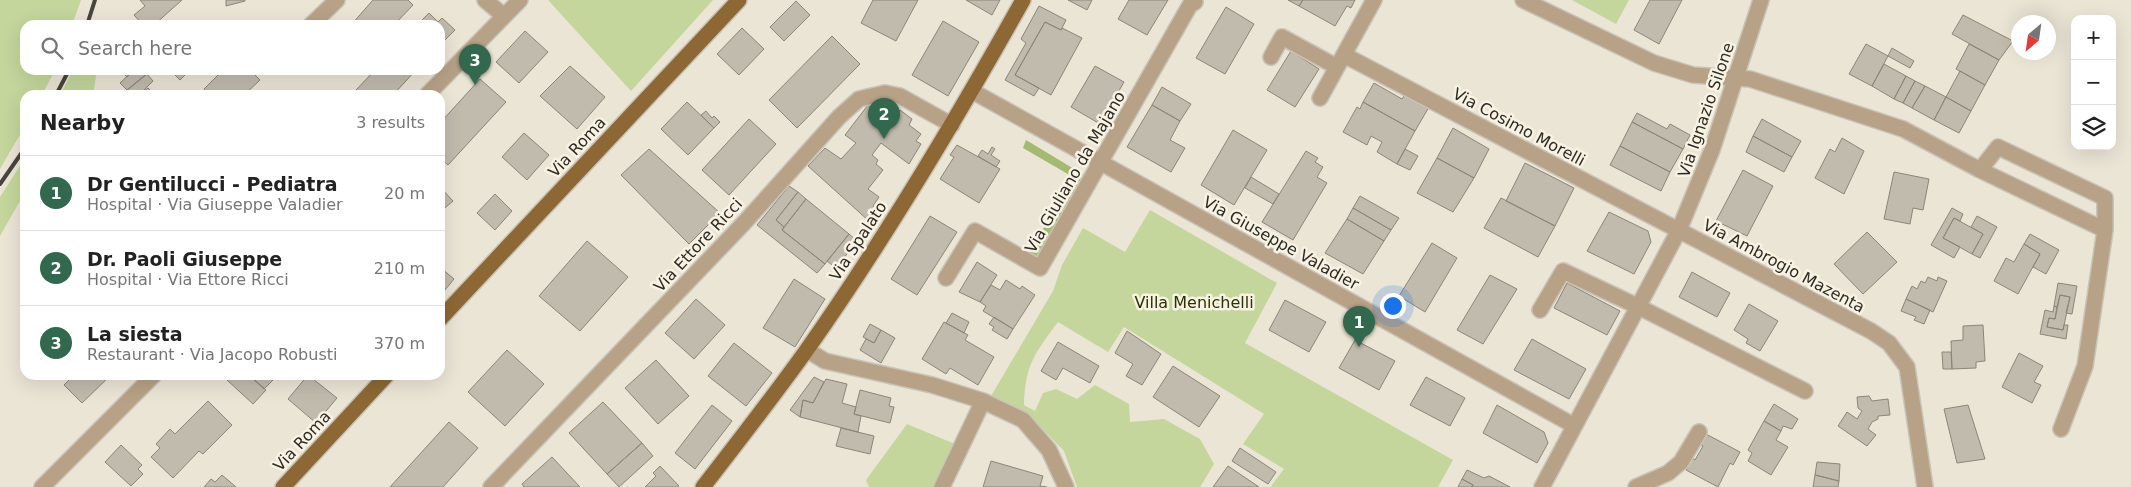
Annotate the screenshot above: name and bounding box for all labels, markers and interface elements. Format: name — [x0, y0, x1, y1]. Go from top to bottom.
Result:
north arrow — [2011, 15, 2056, 60]
map controls — [2071, 15, 2116, 150]
button: + — [2071, 15, 2116, 60]
search box — [20, 20, 445, 75]
icon: search — [38, 34, 66, 62]
text: Search here — [78, 37, 192, 59]
street label: Via Ignazio Silone — [1674, 40, 1738, 180]
pin: 3 — [459, 44, 491, 85]
button: − — [2071, 60, 2116, 105]
street label: Via Cosimo Morelli — [1450, 84, 1588, 170]
street label: Via Giuliano da Majano — [1021, 88, 1129, 256]
pin: 2 — [868, 98, 900, 139]
button: layers — [2071, 105, 2116, 150]
text: Nearby — [40, 111, 125, 135]
text: 3 results — [356, 113, 425, 132]
street label: Via Roma — [544, 113, 610, 181]
text: Dr Gentilucci - Pediatra — [87, 173, 338, 195]
text: 1 — [50, 184, 62, 203]
text: 20 m — [384, 184, 425, 203]
street label: Via Giuseppe Valadier — [1200, 192, 1363, 294]
street label: Via Ettore Ricci — [650, 194, 746, 296]
text: Hospital · Via Giuseppe Valadier — [87, 195, 343, 214]
street label: Via Spalato — [825, 198, 891, 284]
street label: Via Ambrogio Mazenta — [1700, 215, 1868, 317]
text: Dr. Paoli Giuseppe — [87, 248, 282, 270]
text: 2 — [50, 259, 62, 278]
text: 210 m — [374, 259, 425, 278]
text: Hospital · Via Ettore Ricci — [87, 270, 289, 289]
park label: Villa Menichelli — [1134, 293, 1254, 312]
your location — [1380, 293, 1406, 319]
pin: 1 — [1343, 306, 1375, 347]
text: La siesta — [87, 323, 182, 345]
text: 3 — [50, 334, 62, 353]
text: 370 m — [374, 334, 425, 353]
text: Restaurant · Via Jacopo Robusti — [87, 345, 337, 364]
street label: Via Roma — [269, 407, 335, 475]

